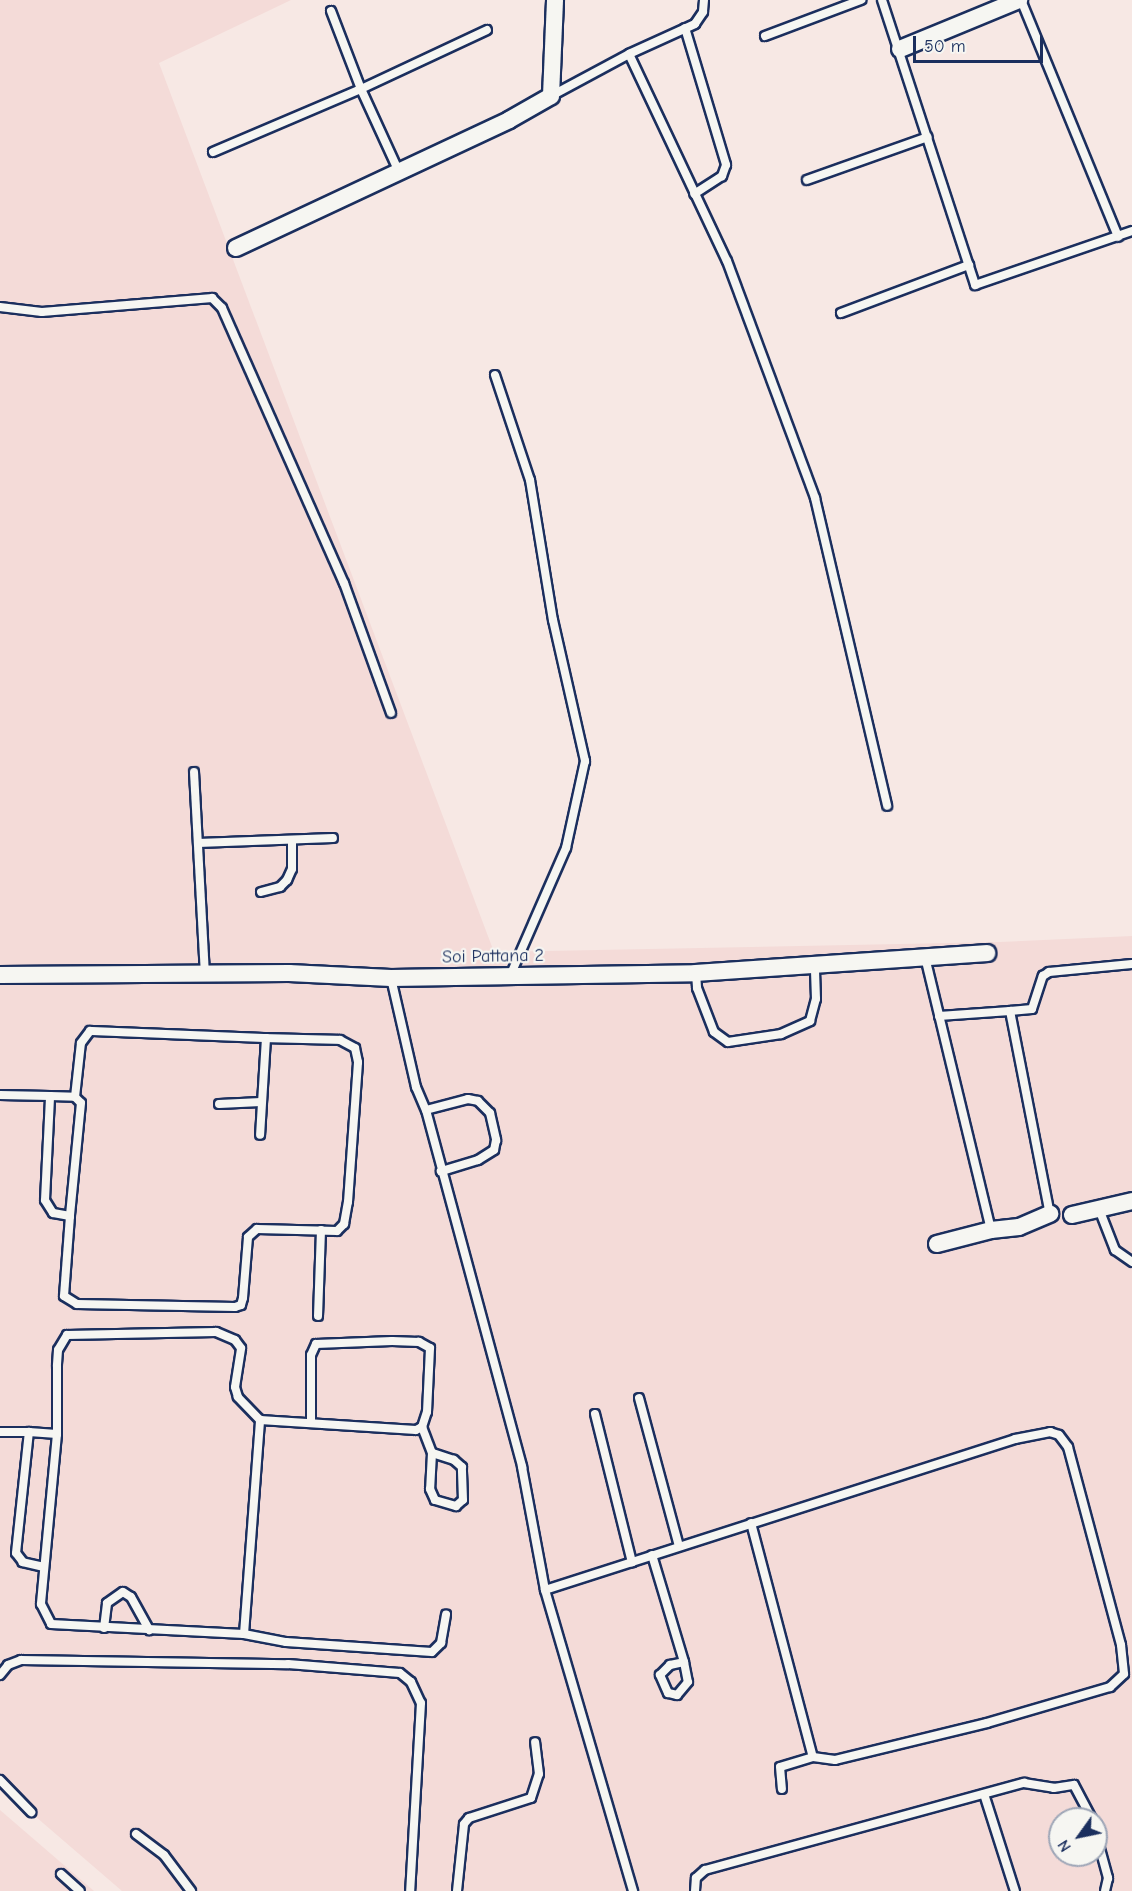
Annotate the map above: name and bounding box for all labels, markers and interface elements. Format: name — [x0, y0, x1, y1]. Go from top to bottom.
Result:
scale bar — [916, 24, 1046, 62]
text: 50 m — [924, 36, 966, 57]
street label: Soi Pattana 2 — [442, 945, 544, 969]
north arrow — [1048, 1807, 1108, 1867]
text: N — [1054, 1836, 1075, 1855]

